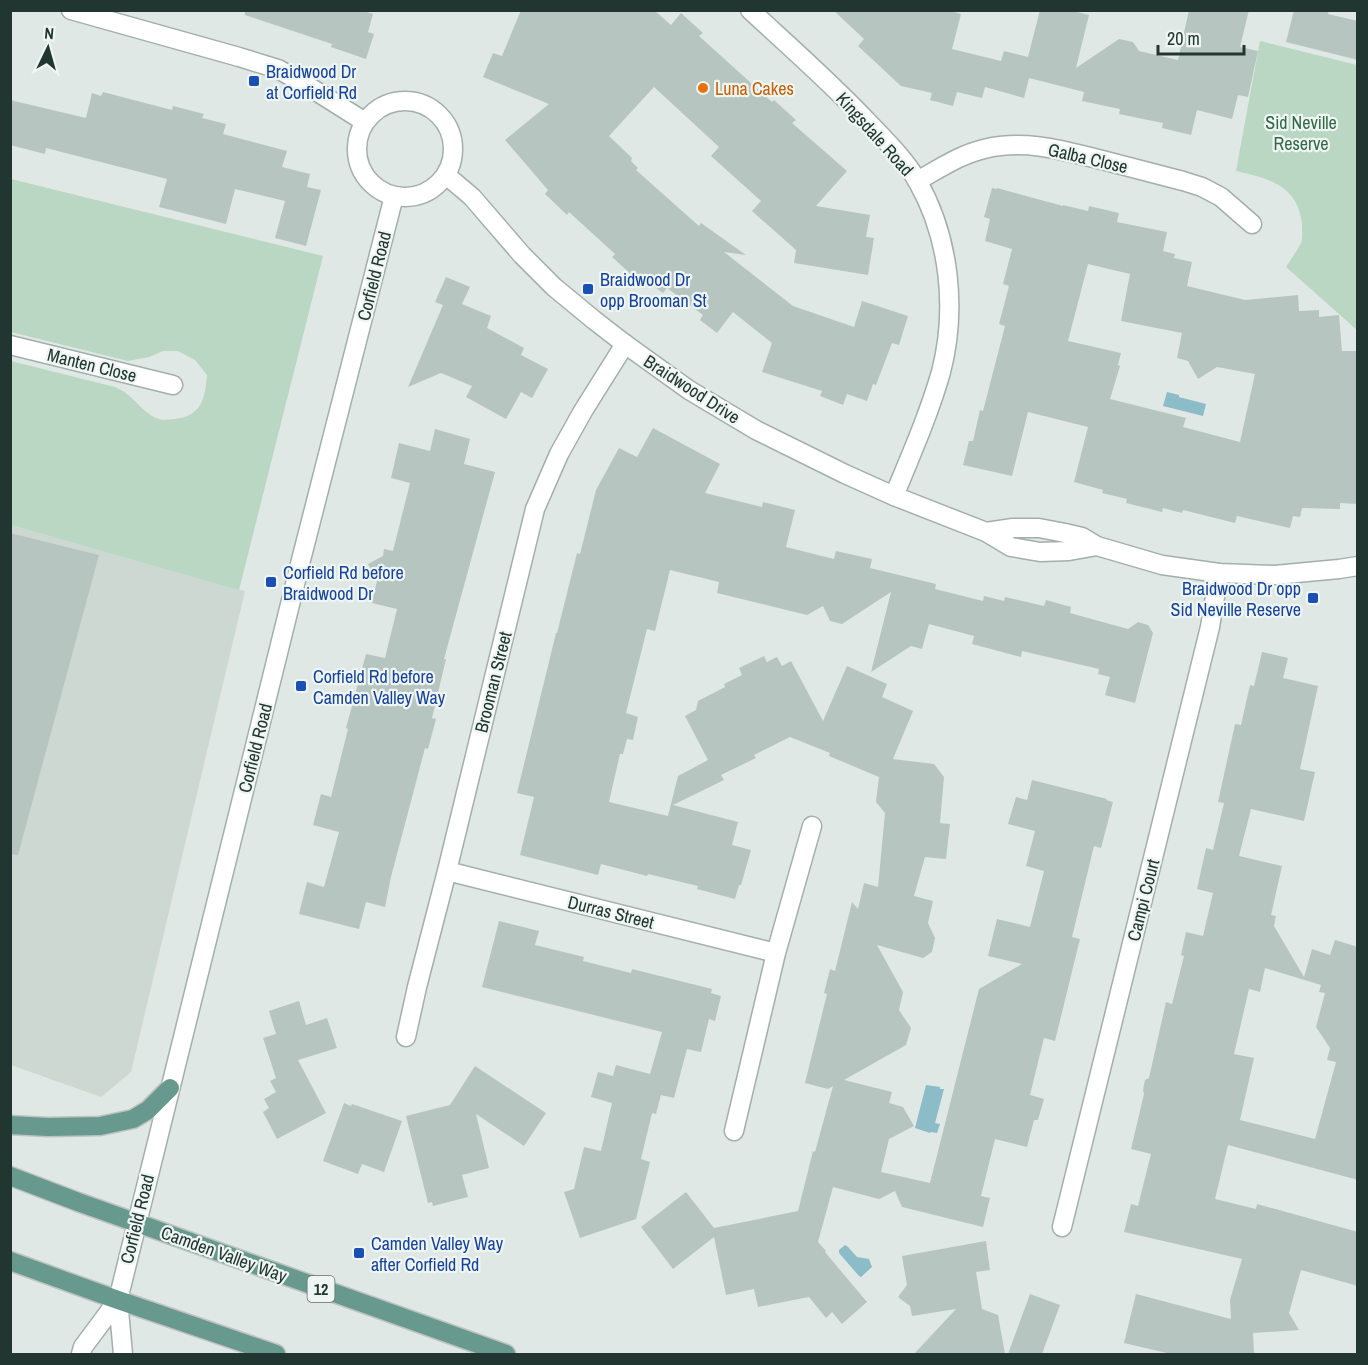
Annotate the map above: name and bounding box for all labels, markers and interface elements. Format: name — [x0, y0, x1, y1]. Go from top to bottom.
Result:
north arrow — [18, 18, 78, 78]
scale bar — [1158, 18, 1244, 56]
text: N — [44, 22, 55, 44]
text: 20 m — [1167, 26, 1200, 51]
place label: Braidwood Dr at Corfield Rd — [266, 59, 357, 105]
marker: Braidwood Dr at Corfield Rd — [247, 74, 261, 88]
place label: Luna Cakes — [715, 76, 794, 101]
marker: Luna Cakes — [696, 81, 710, 95]
street label: Kingsdale Road — [831, 87, 919, 181]
park label: Sid Neville Reserve — [1265, 110, 1337, 156]
street label: Galba Close — [1046, 137, 1130, 179]
street label: Corfield Road — [351, 229, 397, 323]
place label: Braidwood Dr opp Brooman St — [600, 267, 707, 313]
marker: Braidwood Dr opp Brooman St — [581, 282, 595, 296]
street label: Manten Close — [45, 342, 139, 388]
street label: Braidwood Drive — [639, 349, 745, 429]
place label: Corfield Rd before Braidwood Dr — [283, 560, 404, 606]
marker: Corfield Rd before Braidwood Dr — [264, 575, 278, 589]
place label: Braidwood Dr opp Sid Neville Reserve — [1171, 576, 1301, 622]
marker: Braidwood Dr opp Sid Neville Reserve — [1306, 591, 1320, 605]
street label: Brooman Street — [468, 629, 518, 735]
place label: Corfield Rd before Camden Valley Way — [313, 664, 446, 710]
marker: Corfield Rd before Camden Valley Way — [294, 679, 308, 693]
street label: Corfield Road — [232, 701, 278, 795]
street label: Campi Court — [1121, 856, 1165, 944]
street label: Durras Street — [565, 889, 657, 935]
street label: Corfield Road — [114, 1172, 160, 1266]
street label: Camden Valley Way — [158, 1220, 291, 1289]
place label: Camden Valley Way after Corfield Rd — [371, 1231, 504, 1277]
marker: Camden Valley Way after Corfield Rd — [352, 1246, 366, 1260]
road number: 12 — [308, 1276, 334, 1302]

